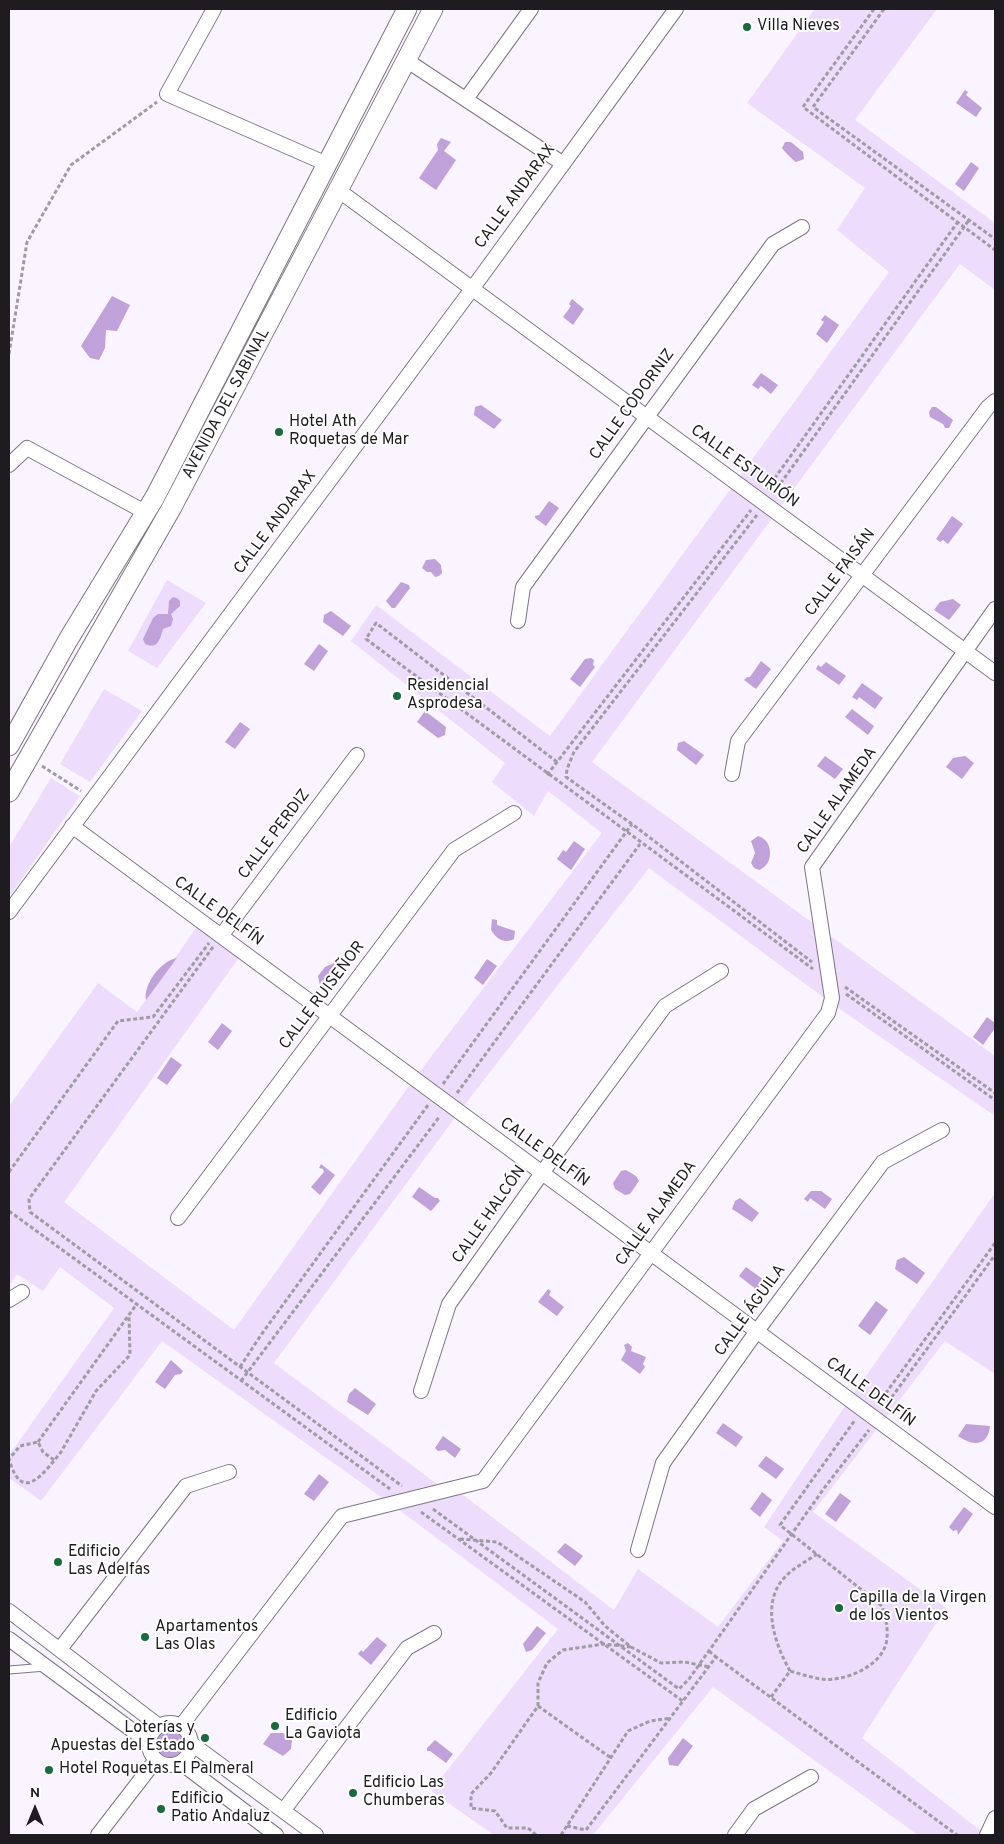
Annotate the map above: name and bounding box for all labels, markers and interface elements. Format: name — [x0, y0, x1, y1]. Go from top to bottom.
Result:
place label: Villa Nieves — [757, 17, 840, 37]
marker: Villa Nieves — [741, 21, 753, 33]
street label: CALLE ANDARAX — [472, 141, 560, 253]
street label: AVENIDA DEL SABINAL — [179, 325, 275, 483]
street label: CALLE CODORNIZ — [586, 346, 680, 464]
place label: Hotel Ath Roquetas de Mar — [289, 413, 409, 451]
street label: CALLE ESTURIÓN — [686, 421, 802, 513]
marker: Hotel Ath Roquetas de Mar — [273, 426, 285, 438]
street label: CALLE ANDARAX — [231, 467, 321, 579]
street label: CALLE FAISÁN — [802, 525, 880, 621]
place label: Residencial Asprodesa — [407, 677, 489, 715]
marker: Residencial Asprodesa — [391, 690, 403, 702]
street label: CALLE ALAMEDA — [794, 744, 882, 858]
street label: CALLE PERDIZ — [235, 786, 315, 884]
street label: CALLE DELFÍN — [170, 873, 266, 951]
street label: CALLE RUISEÑOR — [276, 938, 370, 1054]
street label: CALLE DELFÍN — [496, 1114, 592, 1192]
street label: CALLE ALAMEDA — [612, 1158, 702, 1270]
street label: CALLE HALCÓN — [449, 1162, 531, 1268]
street label: CALLE ÁGUILA — [711, 1261, 791, 1361]
street label: CALLE DELFÍN — [822, 1354, 918, 1432]
place label: Edificio Las Adelfas — [68, 1543, 150, 1581]
marker: Edificio Las Adelfas — [52, 1556, 64, 1568]
place label: Capilla de la Virgen de los Vientos — [849, 1589, 986, 1627]
marker: Capilla de la Virgen de los Vientos — [833, 1602, 845, 1614]
place label: Apartamentos Las Olas — [155, 1618, 258, 1656]
marker: Apartamentos Las Olas — [139, 1631, 151, 1643]
place label: Edificio La Gaviota — [285, 1707, 361, 1745]
place label: Loterías y Apuestas del Estado — [50, 1719, 195, 1757]
marker: Edificio La Gaviota — [269, 1720, 281, 1732]
marker: Loterías y Apuestas del Estado — [199, 1732, 211, 1744]
place label: Hotel Roquetas El Palmeral — [59, 1760, 254, 1780]
marker: Hotel Roquetas El Palmeral — [43, 1764, 55, 1776]
place label: Edificio Las Chumberas — [363, 1774, 445, 1812]
north arrow — [10, 1784, 60, 1834]
text: N — [30, 1785, 40, 1802]
marker: Edificio Las Chumberas — [347, 1787, 359, 1799]
place label: Edificio Patio Andaluz — [171, 1790, 270, 1828]
marker: Edificio Patio Andaluz — [155, 1803, 167, 1815]

